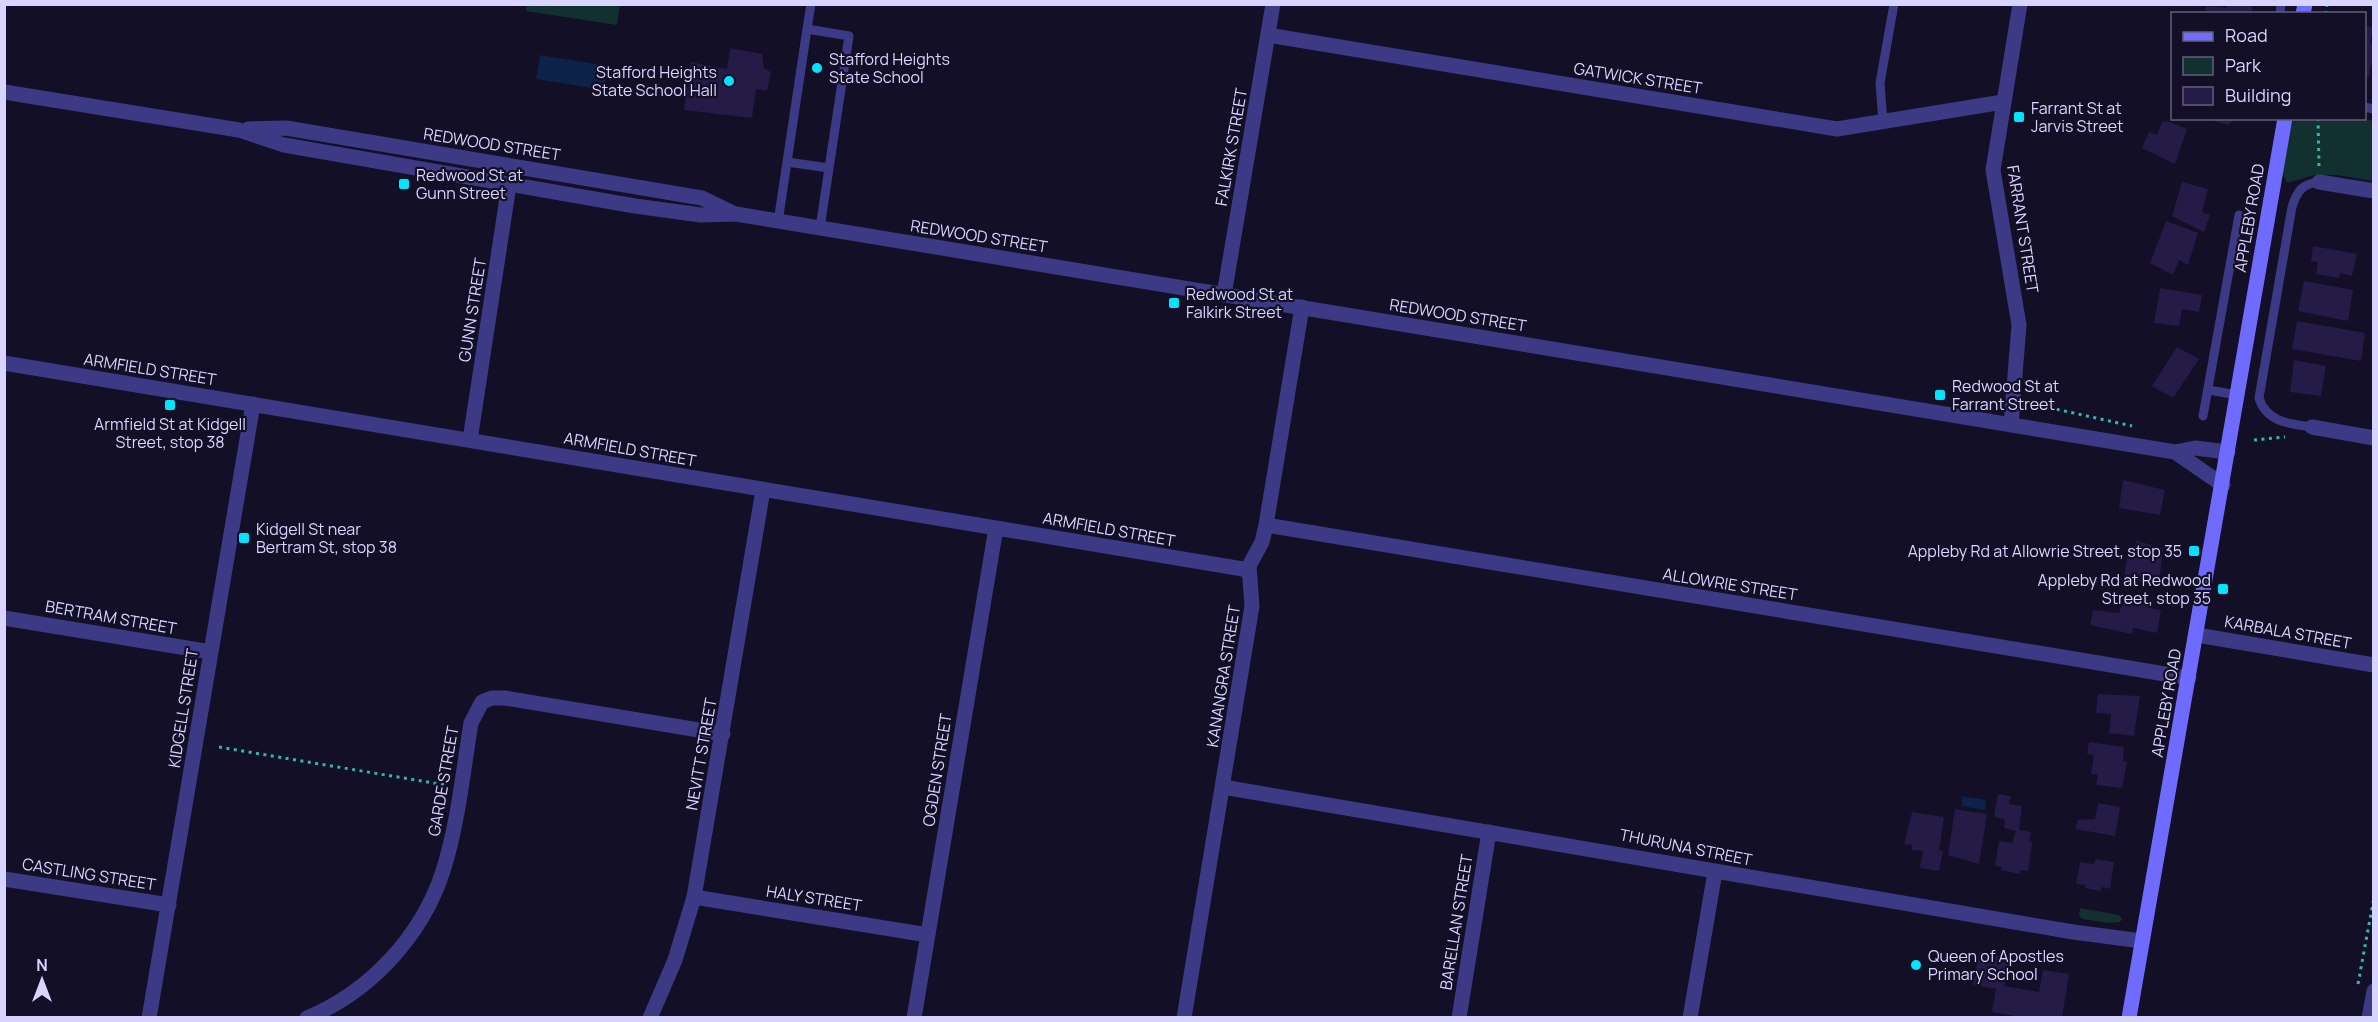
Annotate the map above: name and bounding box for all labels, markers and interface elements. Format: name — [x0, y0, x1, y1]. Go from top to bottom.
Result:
legend — [2171, 12, 2366, 120]
text: Road — [2225, 23, 2268, 47]
place label: Stafford Heights State School — [829, 48, 950, 88]
text: Park — [2225, 53, 2262, 77]
street label: GATWICK STREET — [1572, 57, 1704, 99]
place label: Stafford Heights State School Hall — [592, 61, 717, 101]
marker: Stafford Heights State School — [810, 61, 824, 75]
marker: Stafford Heights State School Hall — [722, 74, 736, 88]
text: Building — [2225, 83, 2291, 107]
street label: FALKIRK STREET — [1210, 86, 1252, 208]
place label: Farrant St at Jarvis Street — [2031, 97, 2124, 137]
marker: Farrant St at Jarvis Street — [2012, 110, 2026, 124]
street label: REDWOOD STREET — [422, 122, 563, 166]
street label: APPLEBY ROAD — [2229, 162, 2269, 274]
place label: Redwood St at Gunn Street — [416, 164, 523, 204]
street label: FARRANT STREET — [2002, 164, 2044, 295]
marker: Redwood St at Gunn Street — [397, 177, 411, 191]
street label: REDWOOD STREET — [909, 214, 1050, 258]
street label: GUNN STREET — [453, 256, 491, 364]
place label: Redwood St at Falkirk Street — [1186, 283, 1293, 323]
street label: REDWOOD STREET — [1388, 293, 1529, 337]
marker: Redwood St at Falkirk Street — [1167, 296, 1181, 310]
street label: ARMFIELD STREET — [82, 348, 218, 390]
place label: Redwood St at Farrant Street — [1952, 375, 2059, 415]
marker: Redwood St at Farrant Street — [1933, 388, 1947, 402]
marker: Armfield St at Kidgell Street, stop 38 — [163, 398, 177, 412]
place label: Armfield St at Kidgell Street, stop 38 — [94, 413, 246, 453]
street label: ARMFIELD STREET — [562, 427, 698, 472]
street label: ARMFIELD STREET — [1041, 507, 1177, 552]
place label: Kidgell St near Bertram St, stop 38 — [256, 518, 397, 558]
marker: Kidgell St near Bertram St, stop 38 — [237, 531, 251, 545]
place label: Appleby Rd at Allowrie Street, stop 35 — [1908, 540, 2182, 562]
marker: Appleby Rd at Allowrie Street, stop 35 — [2187, 544, 2201, 558]
street label: ALLOWRIE STREET — [1661, 563, 1799, 606]
place label: Appleby Rd at Redwood Street, stop 35 — [2038, 569, 2211, 609]
marker: Appleby Rd at Redwood Street, stop 35 — [2216, 582, 2230, 596]
street label: BERTRAM STREET — [44, 595, 179, 639]
street label: KANANGRA STREET — [1201, 603, 1245, 749]
street label: KARBALA STREET — [2223, 610, 2354, 654]
street label: KIDGELL STREET — [163, 646, 203, 769]
street label: APPLEBY ROAD — [2146, 647, 2186, 759]
street label: NEVITT STREET — [680, 696, 722, 812]
street label: OGDEN STREET — [917, 711, 957, 828]
street label: GARDE STREET — [422, 724, 464, 838]
street label: THURUNA STREET — [1618, 823, 1755, 871]
street label: BARELLAN STREET — [1434, 852, 1478, 991]
street label: CASTLING STREET — [21, 853, 158, 895]
street label: HALY STREET — [765, 880, 864, 916]
place label: Queen of Apostles Primary School — [1928, 945, 2064, 985]
north arrow — [12, 950, 72, 1010]
text: N — [36, 954, 48, 976]
marker: Queen of Apostles Primary School — [1909, 958, 1923, 972]

